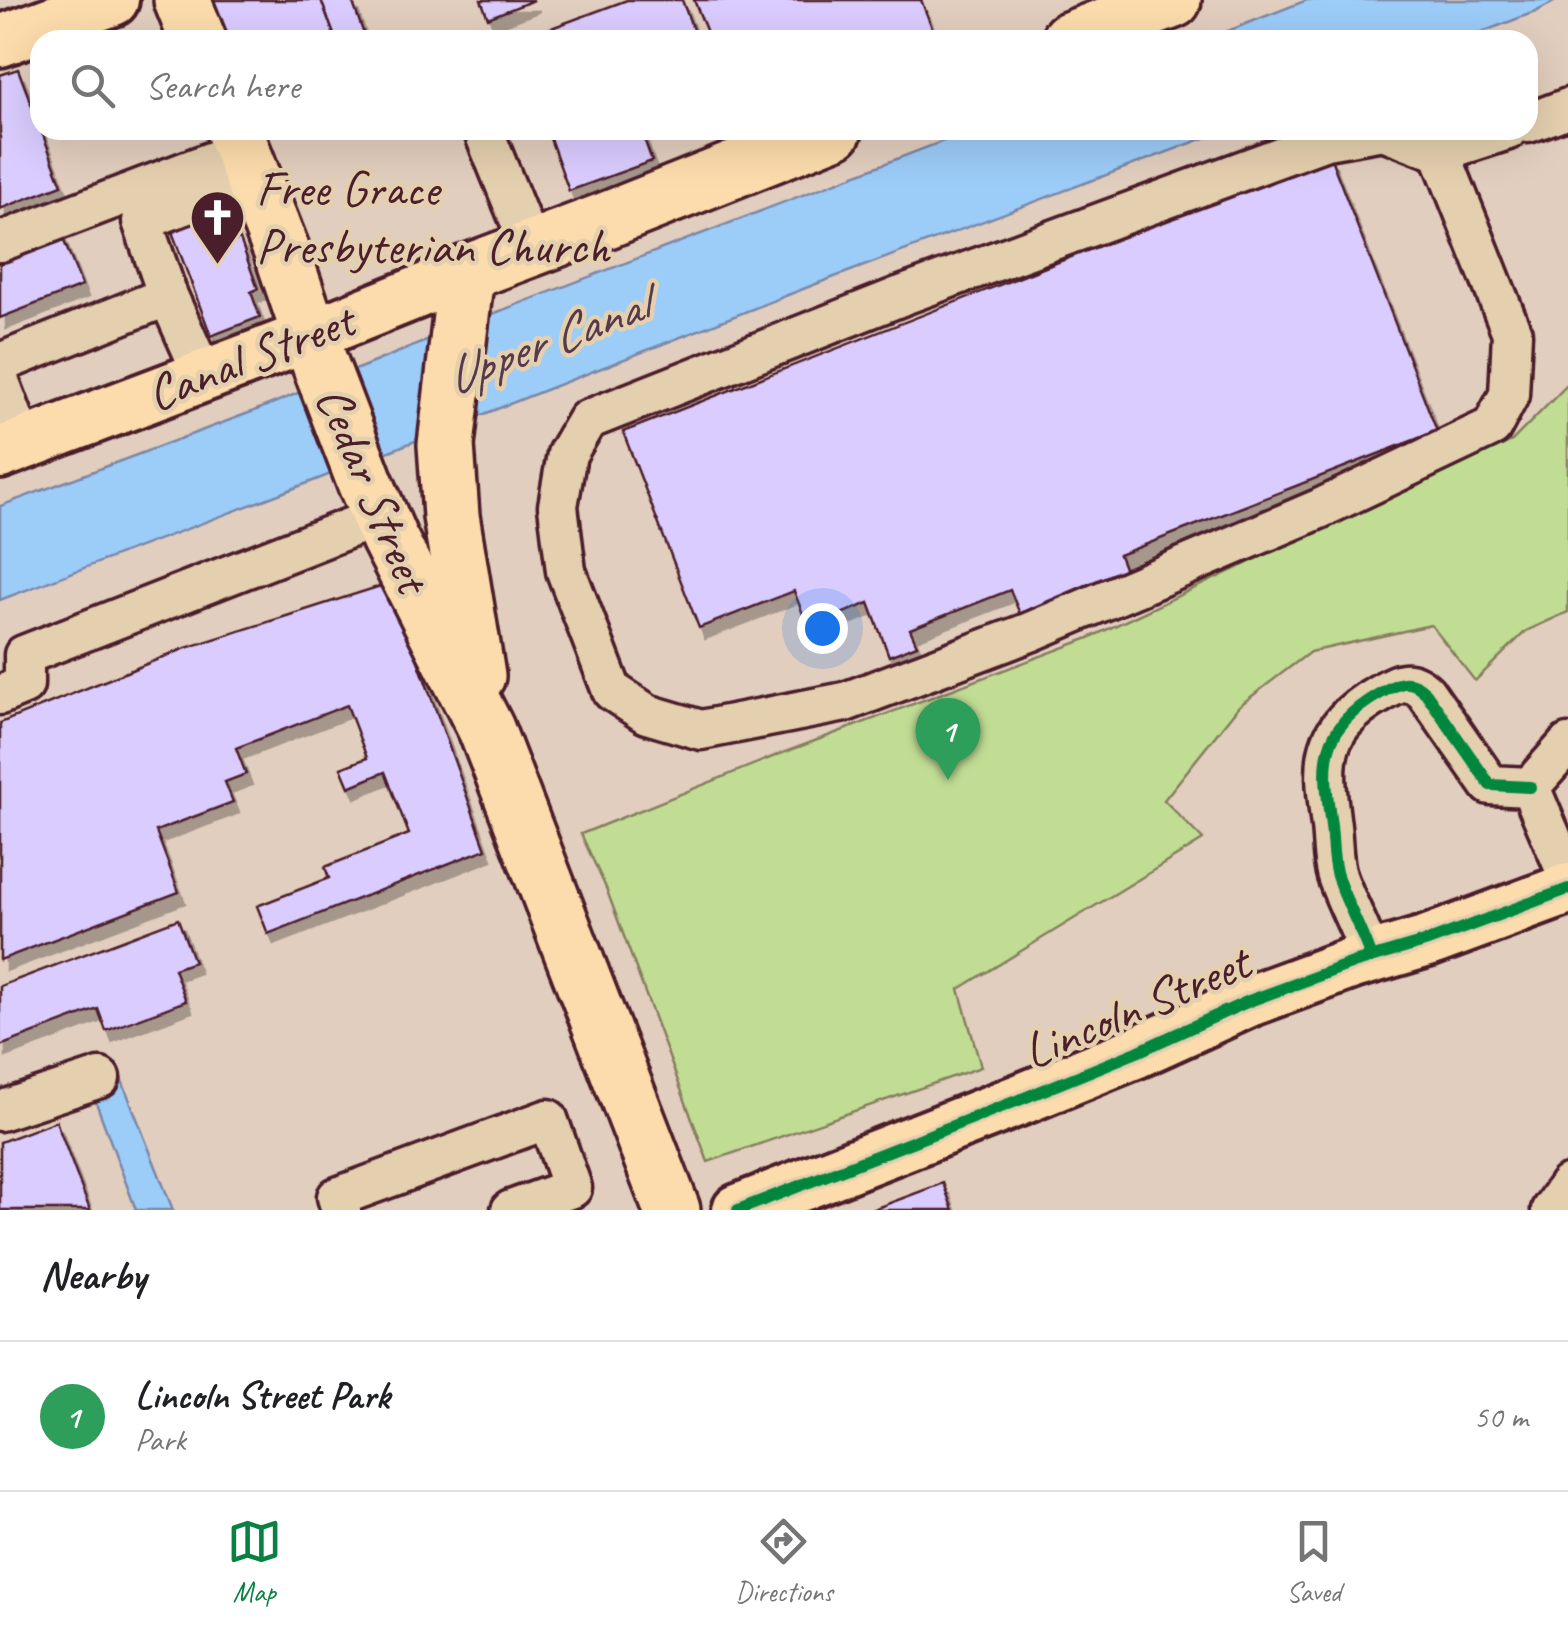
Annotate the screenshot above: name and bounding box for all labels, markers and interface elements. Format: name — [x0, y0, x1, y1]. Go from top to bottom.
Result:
search box — [30, 30, 1538, 140]
icon: search — [65, 58, 120, 113]
text: Search here — [145, 62, 300, 109]
place label: Free Grace Presbyterian Church — [256, 157, 611, 278]
church icon: Free Grace Presbyterian Church — [187, 187, 247, 266]
water label: Upper Canal — [435, 266, 672, 410]
street label: Canal Street — [138, 287, 366, 425]
street label: Cedar Street — [301, 377, 446, 606]
your location — [797, 603, 848, 654]
pin: 1 — [916, 698, 980, 780]
street label: Lincoln Street — [1013, 929, 1263, 1083]
text: Nearby — [40, 1249, 146, 1302]
text: Lincoln Street Park — [135, 1372, 390, 1419]
text: 1 — [65, 1396, 80, 1437]
text: 50 m — [1474, 1396, 1528, 1437]
text: Park — [135, 1419, 186, 1460]
tab: Map — [227, 1514, 282, 1609]
tab: Directions — [735, 1514, 833, 1609]
tab: Saved — [1286, 1514, 1341, 1609]

